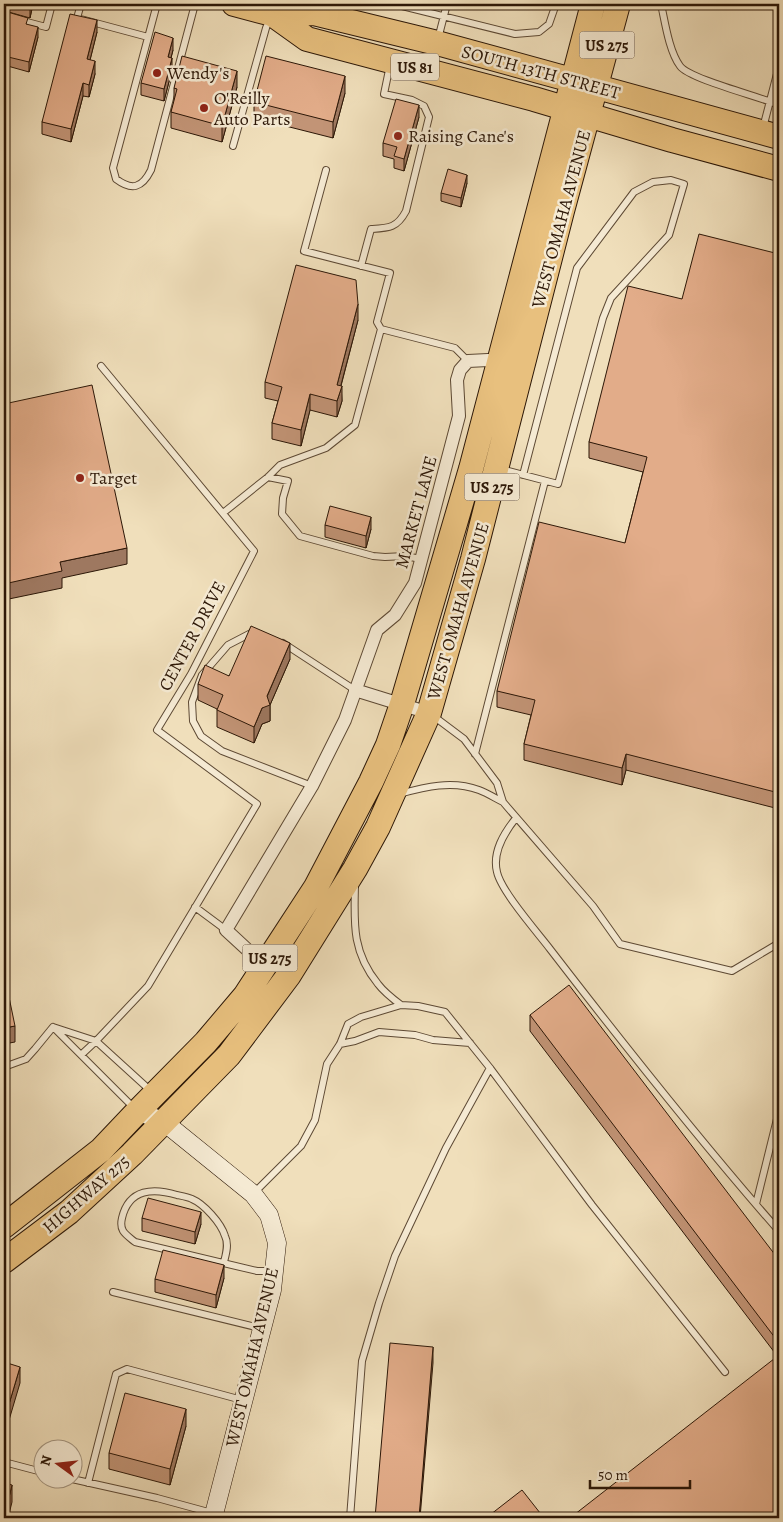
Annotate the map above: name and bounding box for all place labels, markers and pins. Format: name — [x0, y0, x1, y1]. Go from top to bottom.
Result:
place label: Wendy's — [166, 61, 230, 85]
marker: Wendy's — [151, 67, 163, 79]
place label: O'Reilly Auto Parts — [213, 86, 290, 131]
marker: O'Reilly Auto Parts — [198, 102, 210, 114]
place label: Raising Cane's — [408, 124, 514, 148]
marker: Raising Cane's — [392, 130, 404, 142]
place label: Target — [90, 466, 137, 490]
marker: Target — [74, 472, 86, 484]

